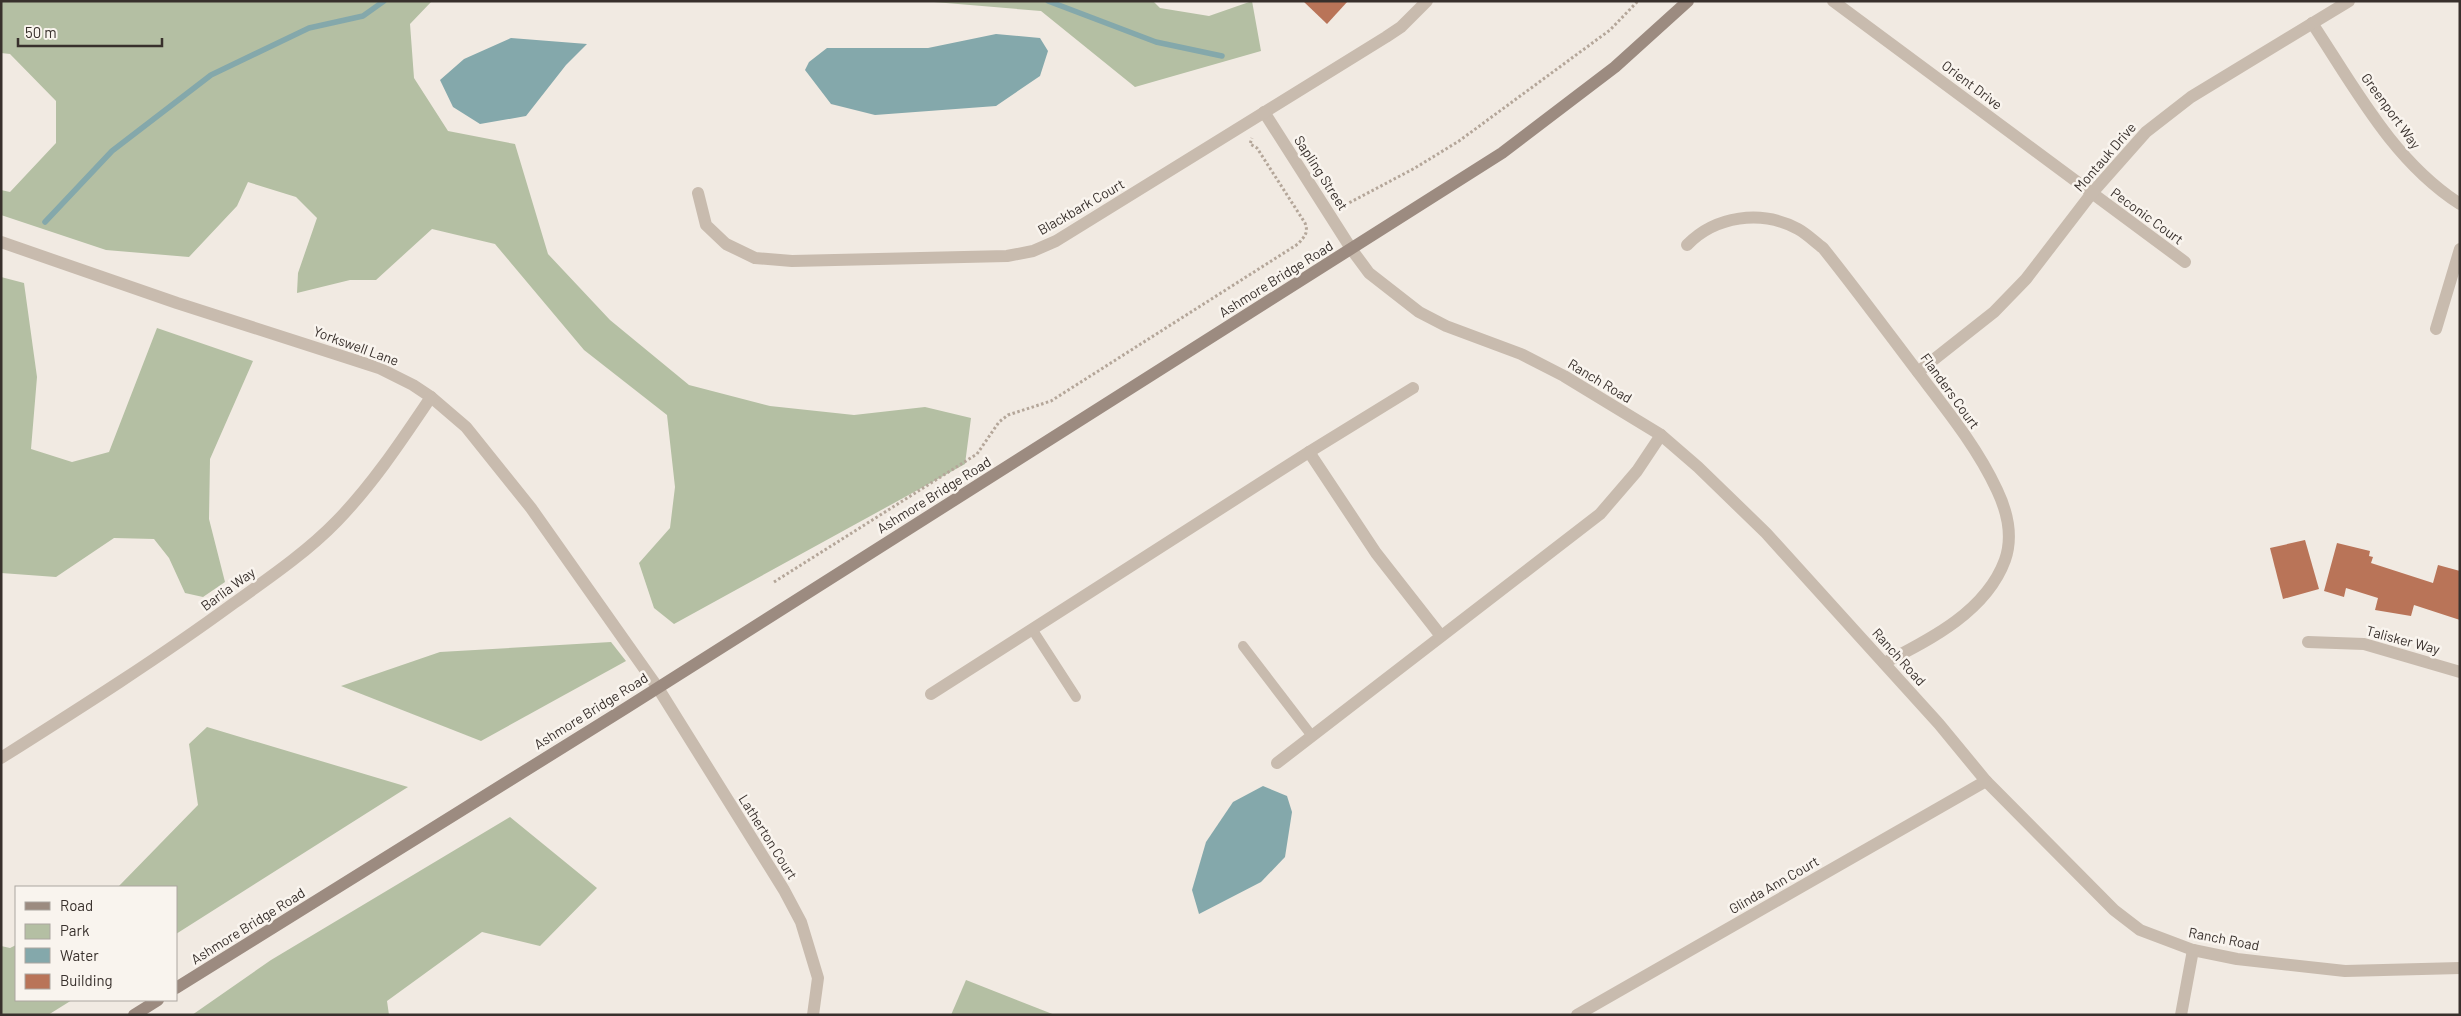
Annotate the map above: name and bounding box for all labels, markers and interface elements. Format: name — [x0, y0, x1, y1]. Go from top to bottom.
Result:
scale bar — [18, 15, 161, 47]
text: 50 m — [25, 23, 57, 41]
street label: Orient Drive — [1939, 56, 2006, 113]
street label: Greenport Way — [2358, 69, 2425, 152]
street label: Montauk Drive — [2070, 119, 2139, 195]
street label: Sapling Street — [1291, 132, 1352, 213]
street label: Blackbark Court — [1034, 175, 1127, 238]
street label: Peconic Court — [2108, 184, 2187, 248]
street label: Ashmore Bridge Road — [1216, 237, 1336, 320]
street label: Yorkswell Lane — [311, 322, 401, 369]
street label: Flanders Court — [1917, 350, 1984, 432]
street label: Ranch Road — [1565, 355, 1635, 406]
street label: Ashmore Bridge Road — [874, 453, 994, 536]
street label: Barlia Way — [197, 563, 259, 614]
street label: Talisker Way — [2364, 622, 2442, 658]
street label: Ranch Road — [1869, 624, 1930, 689]
street label: Ashmore Bridge Road — [531, 669, 651, 752]
street label: Latherton Court — [735, 791, 801, 882]
street label: Glinda Ann Court — [1726, 852, 1822, 917]
street label: Ashmore Bridge Road — [188, 884, 308, 967]
legend — [15, 886, 178, 1001]
text: Road — [60, 896, 93, 914]
text: Park — [60, 921, 90, 939]
street label: Ranch Road — [2187, 923, 2261, 954]
text: Water — [60, 946, 99, 964]
text: Building — [60, 971, 113, 989]

